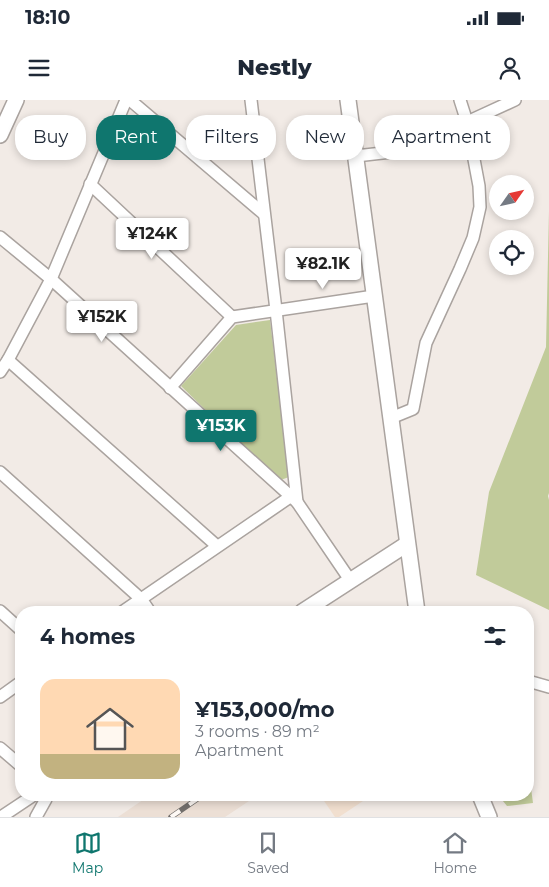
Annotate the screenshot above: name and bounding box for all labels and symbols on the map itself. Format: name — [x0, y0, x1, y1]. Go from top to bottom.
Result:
north arrow — [489, 175, 534, 220]
pin: ¥124K — [117, 218, 187, 260]
pin: ¥82.1K — [282, 248, 364, 290]
pin: ¥152K — [67, 300, 137, 343]
pin: ¥153K — [186, 410, 256, 452]

